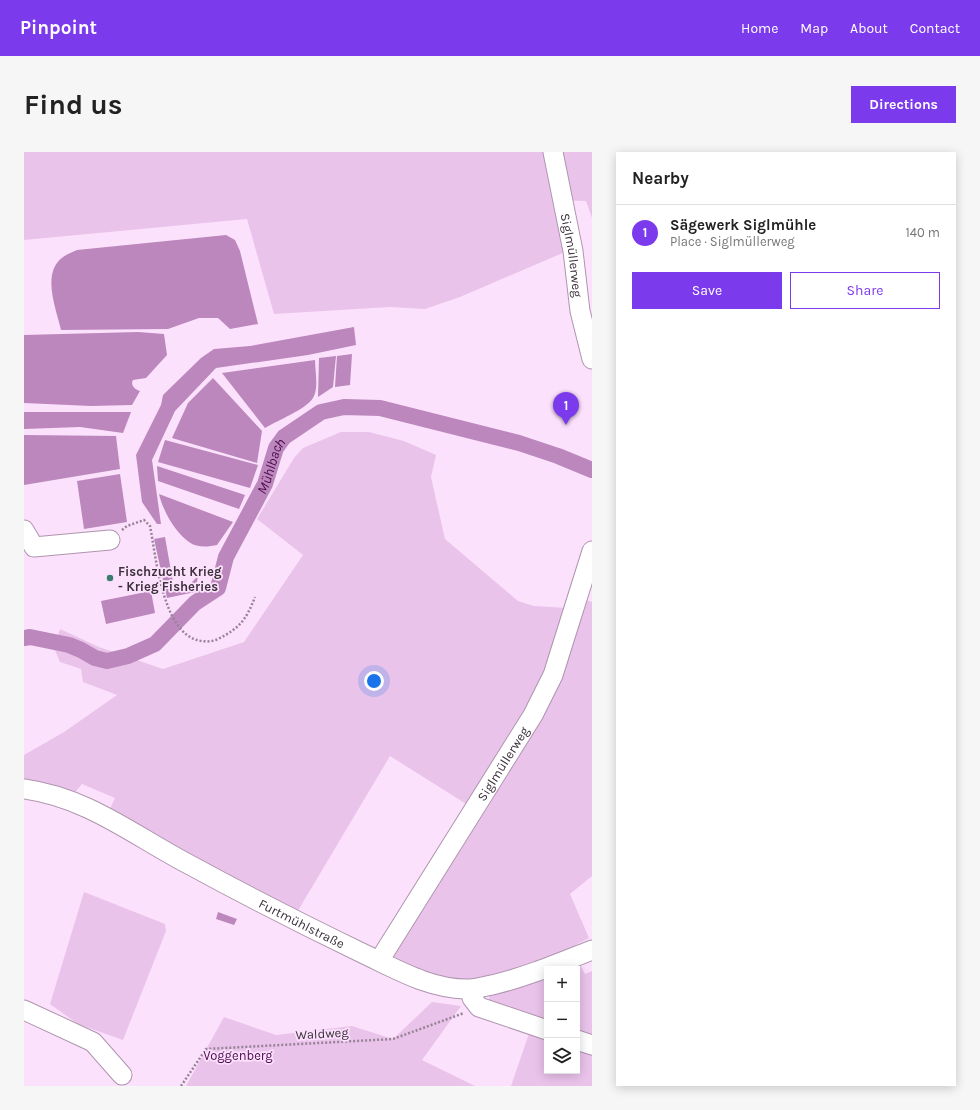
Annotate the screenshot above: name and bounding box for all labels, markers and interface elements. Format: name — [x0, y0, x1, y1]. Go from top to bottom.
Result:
text: Pinpoint — [20, 17, 97, 39]
text: Home — [741, 20, 778, 37]
text: Map — [800, 20, 828, 37]
text: About — [850, 20, 888, 37]
text: Contact — [910, 20, 960, 37]
button: Directions — [851, 86, 956, 123]
text: Find us — [24, 88, 123, 121]
text: Nearby — [632, 168, 689, 188]
street label: Siglmüllerweg — [558, 212, 585, 299]
text: Sägewerk Siglmühle — [670, 216, 816, 234]
text: 1 — [643, 225, 647, 240]
text: 140 m — [905, 225, 940, 240]
text: Place · Siglmüllerweg — [670, 234, 795, 249]
button: Save — [632, 272, 782, 309]
button: Share — [790, 272, 940, 309]
pin: 1 — [553, 392, 579, 425]
water label: Mühlbach — [253, 435, 289, 497]
place label: Fischzucht Krieg - Krieg Fisheries — [118, 564, 222, 594]
marker: Fischzucht Krieg - Krieg Fisheries — [105, 573, 115, 583]
your location — [364, 671, 384, 691]
street label: Siglmüllerweg — [474, 723, 532, 804]
street label: Furtmühlstraße — [256, 896, 347, 952]
map controls — [544, 966, 580, 1074]
button: + — [544, 966, 580, 1002]
button: − — [544, 1002, 580, 1038]
street label: Waldweg — [295, 1025, 350, 1042]
button: layers — [544, 1038, 580, 1074]
park label: Voggenberg — [203, 1048, 273, 1063]

